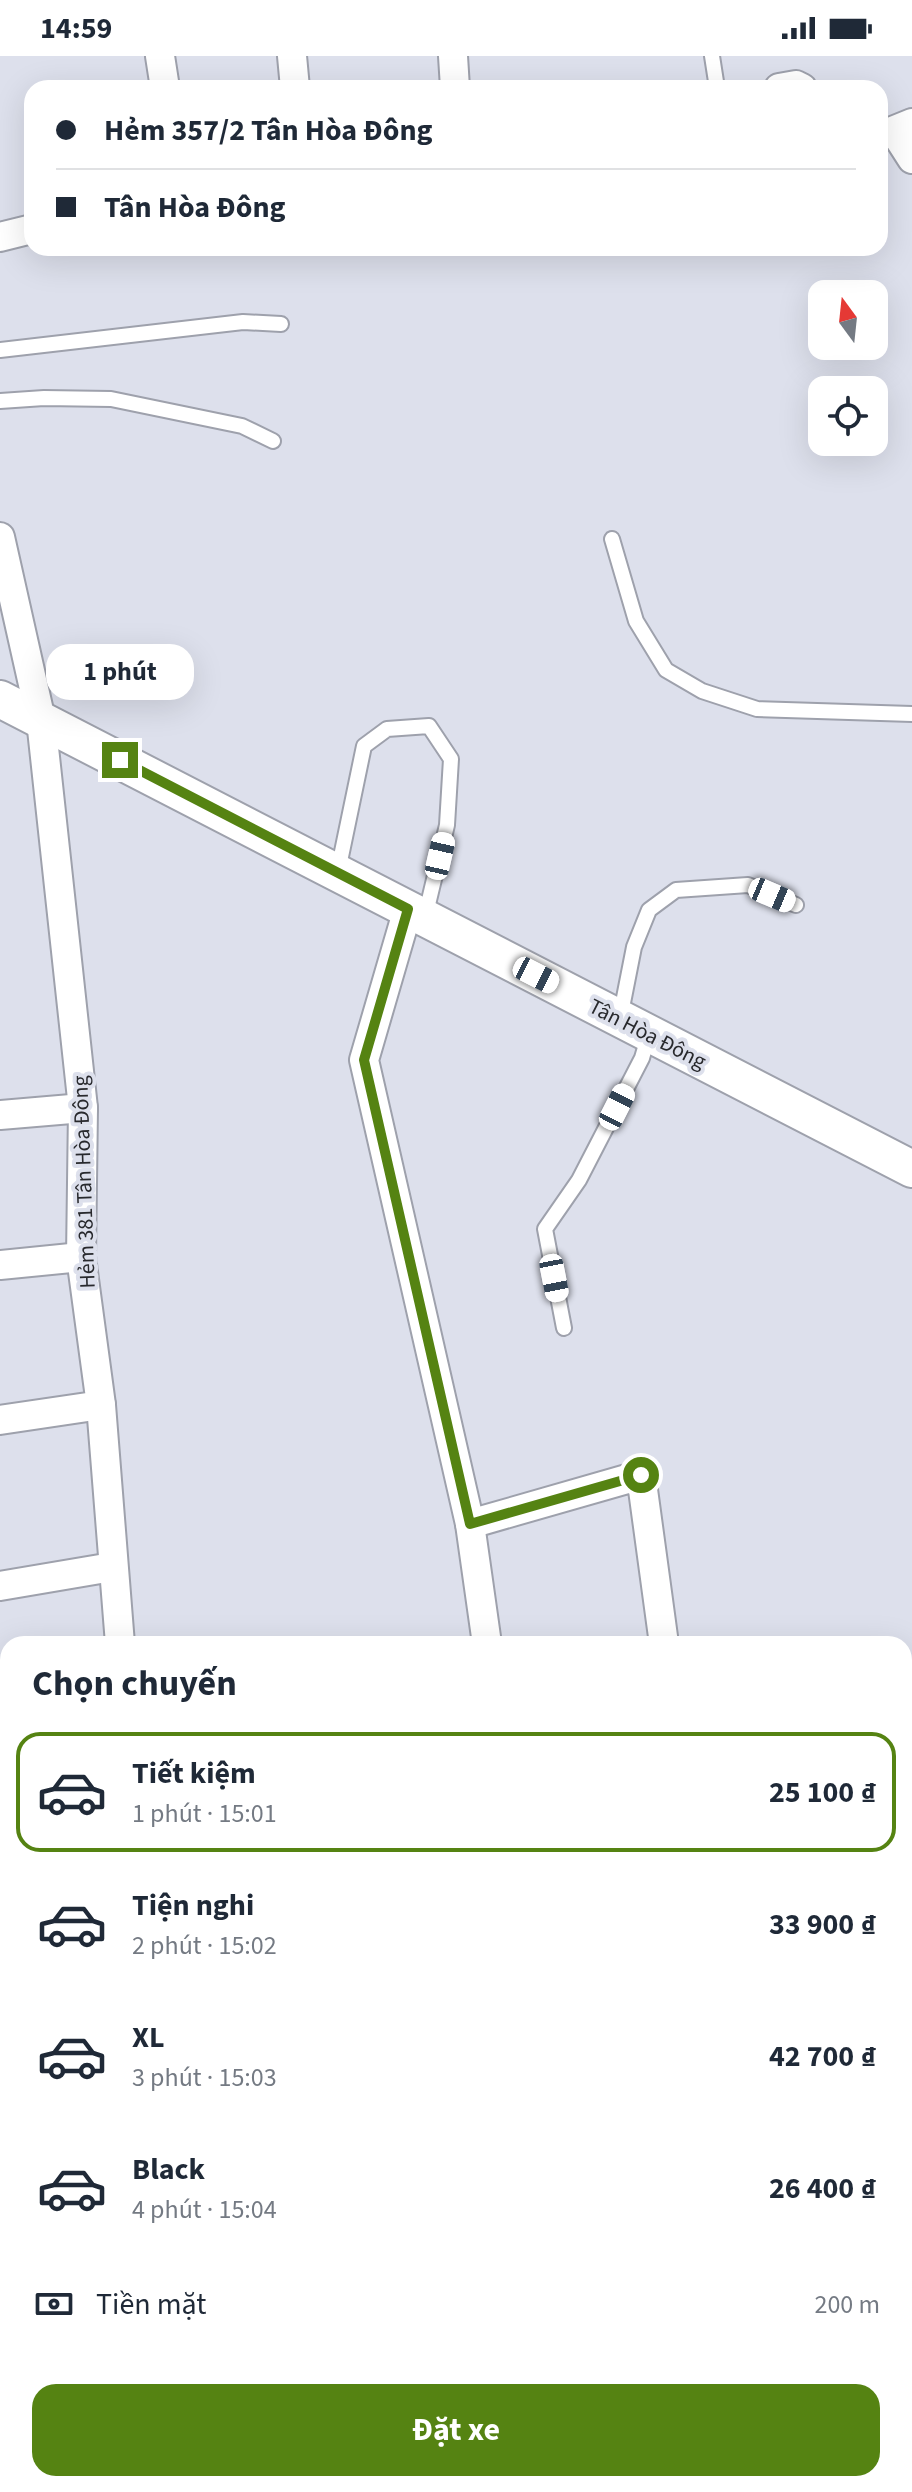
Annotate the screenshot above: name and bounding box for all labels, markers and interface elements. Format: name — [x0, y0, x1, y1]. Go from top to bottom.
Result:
text: 14:59 — [40, 7, 112, 50]
text: Hẻm 357/2 Tân Hòa Đông — [104, 109, 433, 152]
text: Tân Hòa Đông — [104, 186, 286, 229]
north arrow — [808, 280, 888, 360]
map controls — [808, 280, 888, 456]
button: locate — [808, 376, 888, 456]
callout: 1 phút — [46, 644, 194, 700]
text: 1 phút — [83, 653, 157, 690]
route end — [102, 742, 138, 778]
car — [423, 830, 457, 882]
car — [745, 875, 799, 915]
car — [509, 953, 563, 997]
street label: Tân Hòa Đông — [583, 991, 712, 1077]
street label: Hẻm 381 Tân Hòa Đông — [64, 1075, 104, 1289]
car — [595, 1080, 639, 1134]
car — [538, 1252, 570, 1304]
route start — [623, 1457, 659, 1493]
text: Chọn chuyến — [32, 1658, 237, 1709]
text: Tiết kiệm — [132, 1752, 256, 1795]
icon: car — [36, 1756, 108, 1828]
text: 25 100 ₫ — [769, 1771, 876, 1814]
text: 1 phút · 15:01 — [132, 1795, 277, 1832]
text: Tiện nghi — [132, 1884, 254, 1927]
icon: car — [36, 1888, 108, 1960]
text: 33 900 ₫ — [769, 1903, 876, 1946]
text: 2 phút · 15:02 — [132, 1927, 277, 1964]
text: XL — [132, 2016, 165, 2059]
icon: car — [36, 2020, 108, 2092]
text: 42 700 ₫ — [769, 2035, 876, 2078]
text: 3 phút · 15:03 — [132, 2059, 277, 2096]
text: Black — [132, 2148, 205, 2191]
icon: car — [36, 2152, 108, 2224]
text: 26 400 ₫ — [769, 2167, 876, 2210]
text: 4 phút · 15:04 — [132, 2191, 277, 2228]
icon: cash — [32, 2282, 76, 2326]
text: Tiền mặt — [96, 2283, 206, 2326]
text: 200 m — [814, 2286, 880, 2323]
button: Đặt xe — [32, 2384, 880, 2476]

